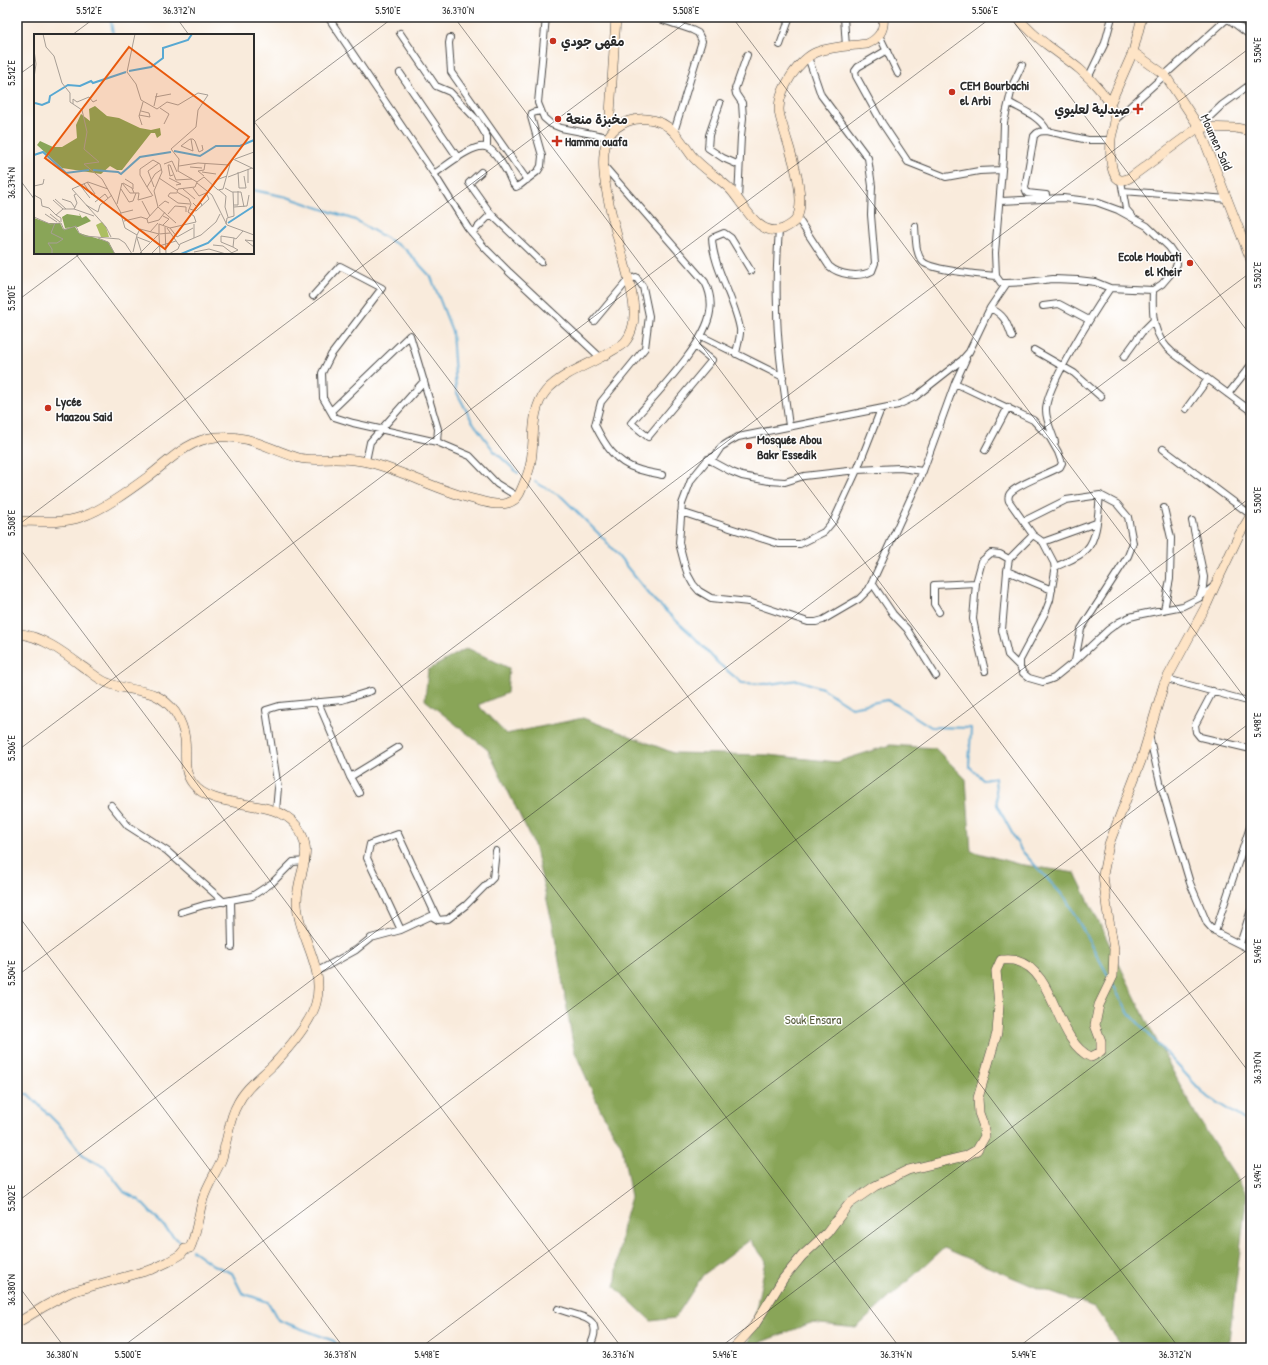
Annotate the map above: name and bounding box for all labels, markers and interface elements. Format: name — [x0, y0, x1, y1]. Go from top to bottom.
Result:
text: 5.512°E — [76, 4, 102, 17]
text: 36.372°N — [163, 4, 195, 17]
text: 5.510°E — [375, 4, 401, 17]
text: 36.370°N — [442, 4, 474, 17]
text: 5.508°E — [673, 4, 700, 17]
text: 5.506°E — [972, 4, 998, 17]
place label: مقهى جودي — [561, 32, 625, 52]
inset map — [34, 34, 254, 254]
marker: مقهى جودي — [548, 36, 558, 46]
text: 5.504°E — [1251, 37, 1264, 63]
text: 5.512°E — [5, 60, 18, 86]
place label: CEM Bourbachi el Arbi — [960, 76, 1030, 109]
marker: CEM Bourbachi el Arbi — [947, 87, 957, 97]
place label: صيدلية لعليوي — [1055, 100, 1130, 120]
marker: صيدلية لعليوي — [1133, 104, 1143, 114]
place label: مخبزة منعة — [566, 110, 628, 128]
street label: Moumen Said — [1197, 111, 1237, 173]
marker: مخبزة منعة — [553, 114, 563, 124]
place label: Hamma ouafa — [565, 132, 628, 150]
marker: Hamma ouafa — [552, 136, 562, 146]
text: 36.374°N — [5, 167, 18, 199]
place label: Ecole Moubati el Kheir — [1118, 247, 1183, 280]
marker: Ecole Moubati el Kheir — [1185, 258, 1195, 268]
text: 5.502°E — [1251, 261, 1264, 288]
text: 5.510°E — [5, 285, 18, 311]
place label: Lycée Maazou Said — [56, 392, 113, 425]
marker: Lycée Maazou Said — [43, 403, 53, 413]
place label: Mosquée Abou Bakr Essedik — [757, 430, 822, 463]
marker: Mosquée Abou Bakr Essedik — [744, 441, 754, 451]
text: 5.500°E — [1251, 486, 1264, 513]
text: 5.508°E — [5, 509, 18, 536]
text: 5.498°E — [1251, 712, 1264, 737]
text: 5.506°E — [5, 735, 18, 761]
text: 5.496°E — [1251, 938, 1264, 963]
text: 5.504°E — [5, 960, 18, 986]
park label: Souk Ensara — [785, 1010, 841, 1028]
text: 36.370°N — [1251, 1052, 1264, 1084]
text: 5.494°E — [1251, 1163, 1264, 1188]
text: 5.502°E — [5, 1184, 18, 1211]
text: 36.380°N — [5, 1274, 18, 1306]
text: 36.380°N — [46, 1348, 78, 1361]
text: 5.500°E — [115, 1348, 142, 1361]
text: 36.378°N — [324, 1348, 356, 1361]
text: 5.498°E — [415, 1348, 440, 1361]
text: 36.376°N — [602, 1348, 634, 1361]
text: 5.496°E — [713, 1348, 738, 1361]
text: 36.374°N — [880, 1348, 912, 1361]
text: 5.494°E — [1012, 1348, 1037, 1361]
text: 36.372°N — [1159, 1348, 1191, 1361]

